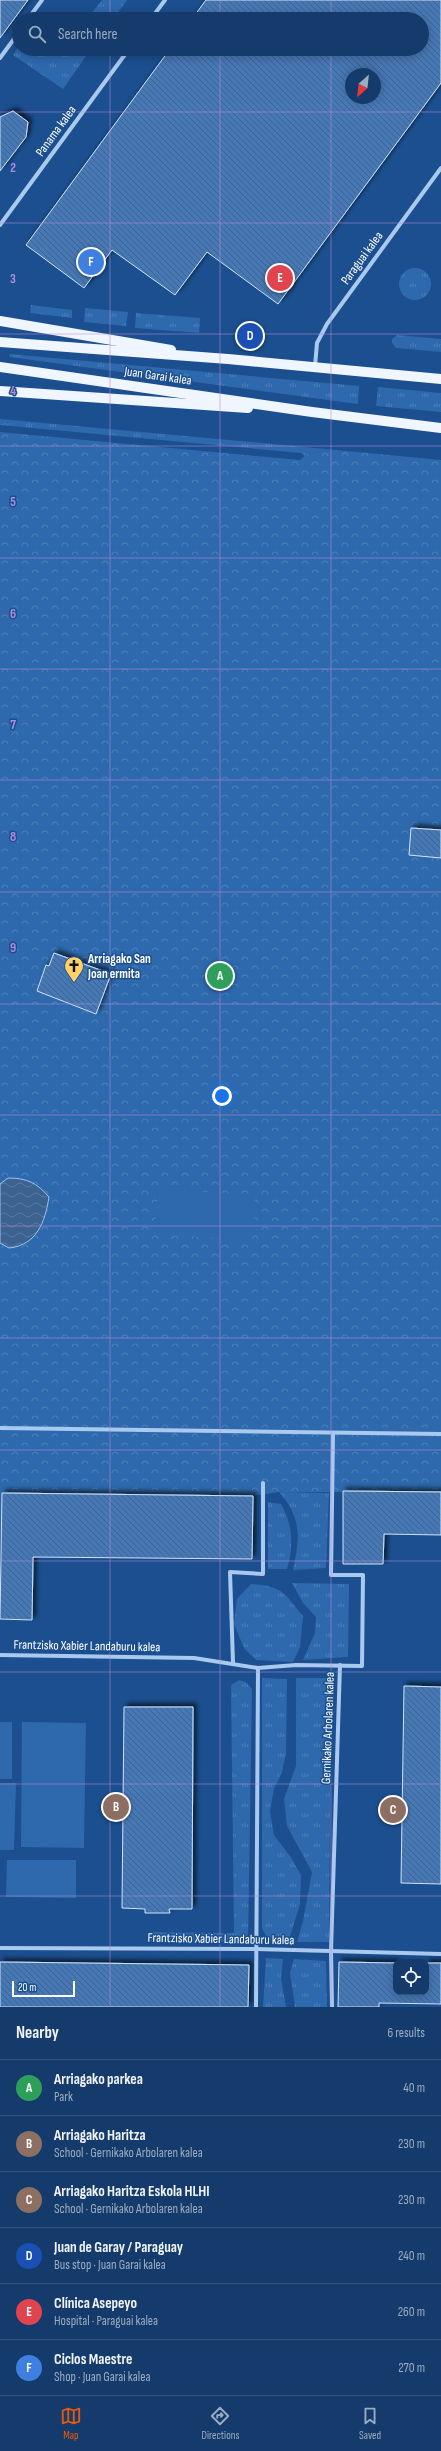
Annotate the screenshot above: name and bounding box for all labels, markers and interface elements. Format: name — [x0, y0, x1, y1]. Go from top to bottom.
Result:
search box — [12, 12, 429, 56]
icon: search — [26, 23, 48, 45]
text: Search here — [58, 25, 118, 44]
north arrow — [345, 68, 381, 104]
street label: Panama kalea — [32, 102, 80, 160]
text: 2 — [10, 160, 16, 176]
street label: Paraguai kalea — [337, 228, 387, 288]
pin: F — [78, 247, 104, 277]
pin: E — [267, 263, 293, 293]
text: 3 — [10, 271, 16, 287]
pin: D — [237, 321, 263, 351]
street label: Juan Garai kalea — [122, 363, 193, 389]
text: 4 — [10, 383, 16, 399]
text: 5 — [10, 494, 16, 510]
text: 6 — [10, 606, 16, 622]
text: 7 — [10, 717, 16, 733]
text: 8 — [10, 829, 16, 845]
text: 9 — [10, 940, 16, 956]
place label: Arriagako San Joan ermita — [87, 951, 151, 982]
church icon: Arriagako San Joan ermita — [63, 955, 85, 983]
pin: A — [207, 961, 233, 991]
your location — [212, 1086, 232, 1106]
street label: Frantzisko Xabier Landaburu kalea — [13, 1637, 161, 1655]
street label: Gernikako Arbolaren kalea — [318, 1672, 338, 1784]
pin: B — [103, 1792, 129, 1822]
pin: C — [380, 1795, 406, 1825]
street label: Frantzisko Xabier Landaburu kalea — [147, 1930, 295, 1948]
map controls — [393, 1959, 429, 1995]
button: locate — [393, 1959, 429, 1995]
scale bar — [12, 1979, 75, 1998]
text: 20 m — [18, 1981, 36, 1994]
text: Nearby — [16, 2023, 59, 2043]
text: 6 results — [387, 2025, 425, 2041]
text: Arriagako parkea — [54, 2070, 143, 2089]
text: A — [26, 2080, 32, 2096]
text: 40 m — [403, 2080, 425, 2096]
text: Park — [54, 2089, 73, 2105]
text: Arriagako Haritza — [54, 2126, 146, 2145]
text: B — [26, 2136, 32, 2152]
text: 230 m — [398, 2136, 425, 2152]
text: School · Gernikako Arbolaren kalea — [54, 2145, 203, 2161]
text: Arriagako Haritza Eskola HLHI — [54, 2182, 210, 2201]
text: C — [26, 2192, 32, 2208]
text: 230 m — [398, 2192, 425, 2208]
text: School · Gernikako Arbolaren kalea — [54, 2201, 203, 2217]
text: Juan de Garay / Paraguay — [54, 2238, 183, 2257]
text: D — [26, 2248, 32, 2264]
text: 240 m — [398, 2248, 425, 2264]
text: Bus stop · Juan Garai kalea — [54, 2257, 166, 2273]
text: Clínica Asepeyo — [54, 2294, 137, 2313]
text: E — [26, 2304, 32, 2320]
text: 260 m — [398, 2304, 425, 2320]
text: Hospital · Paraguai kalea — [54, 2313, 158, 2329]
text: Ciclos Maestre — [54, 2350, 132, 2369]
text: F — [26, 2360, 32, 2376]
text: 270 m — [398, 2360, 425, 2376]
text: Shop · Juan Garai kalea — [54, 2369, 150, 2385]
tab: Map — [60, 2405, 82, 2442]
tab: Directions — [202, 2405, 239, 2442]
tab: Saved — [359, 2405, 381, 2442]

